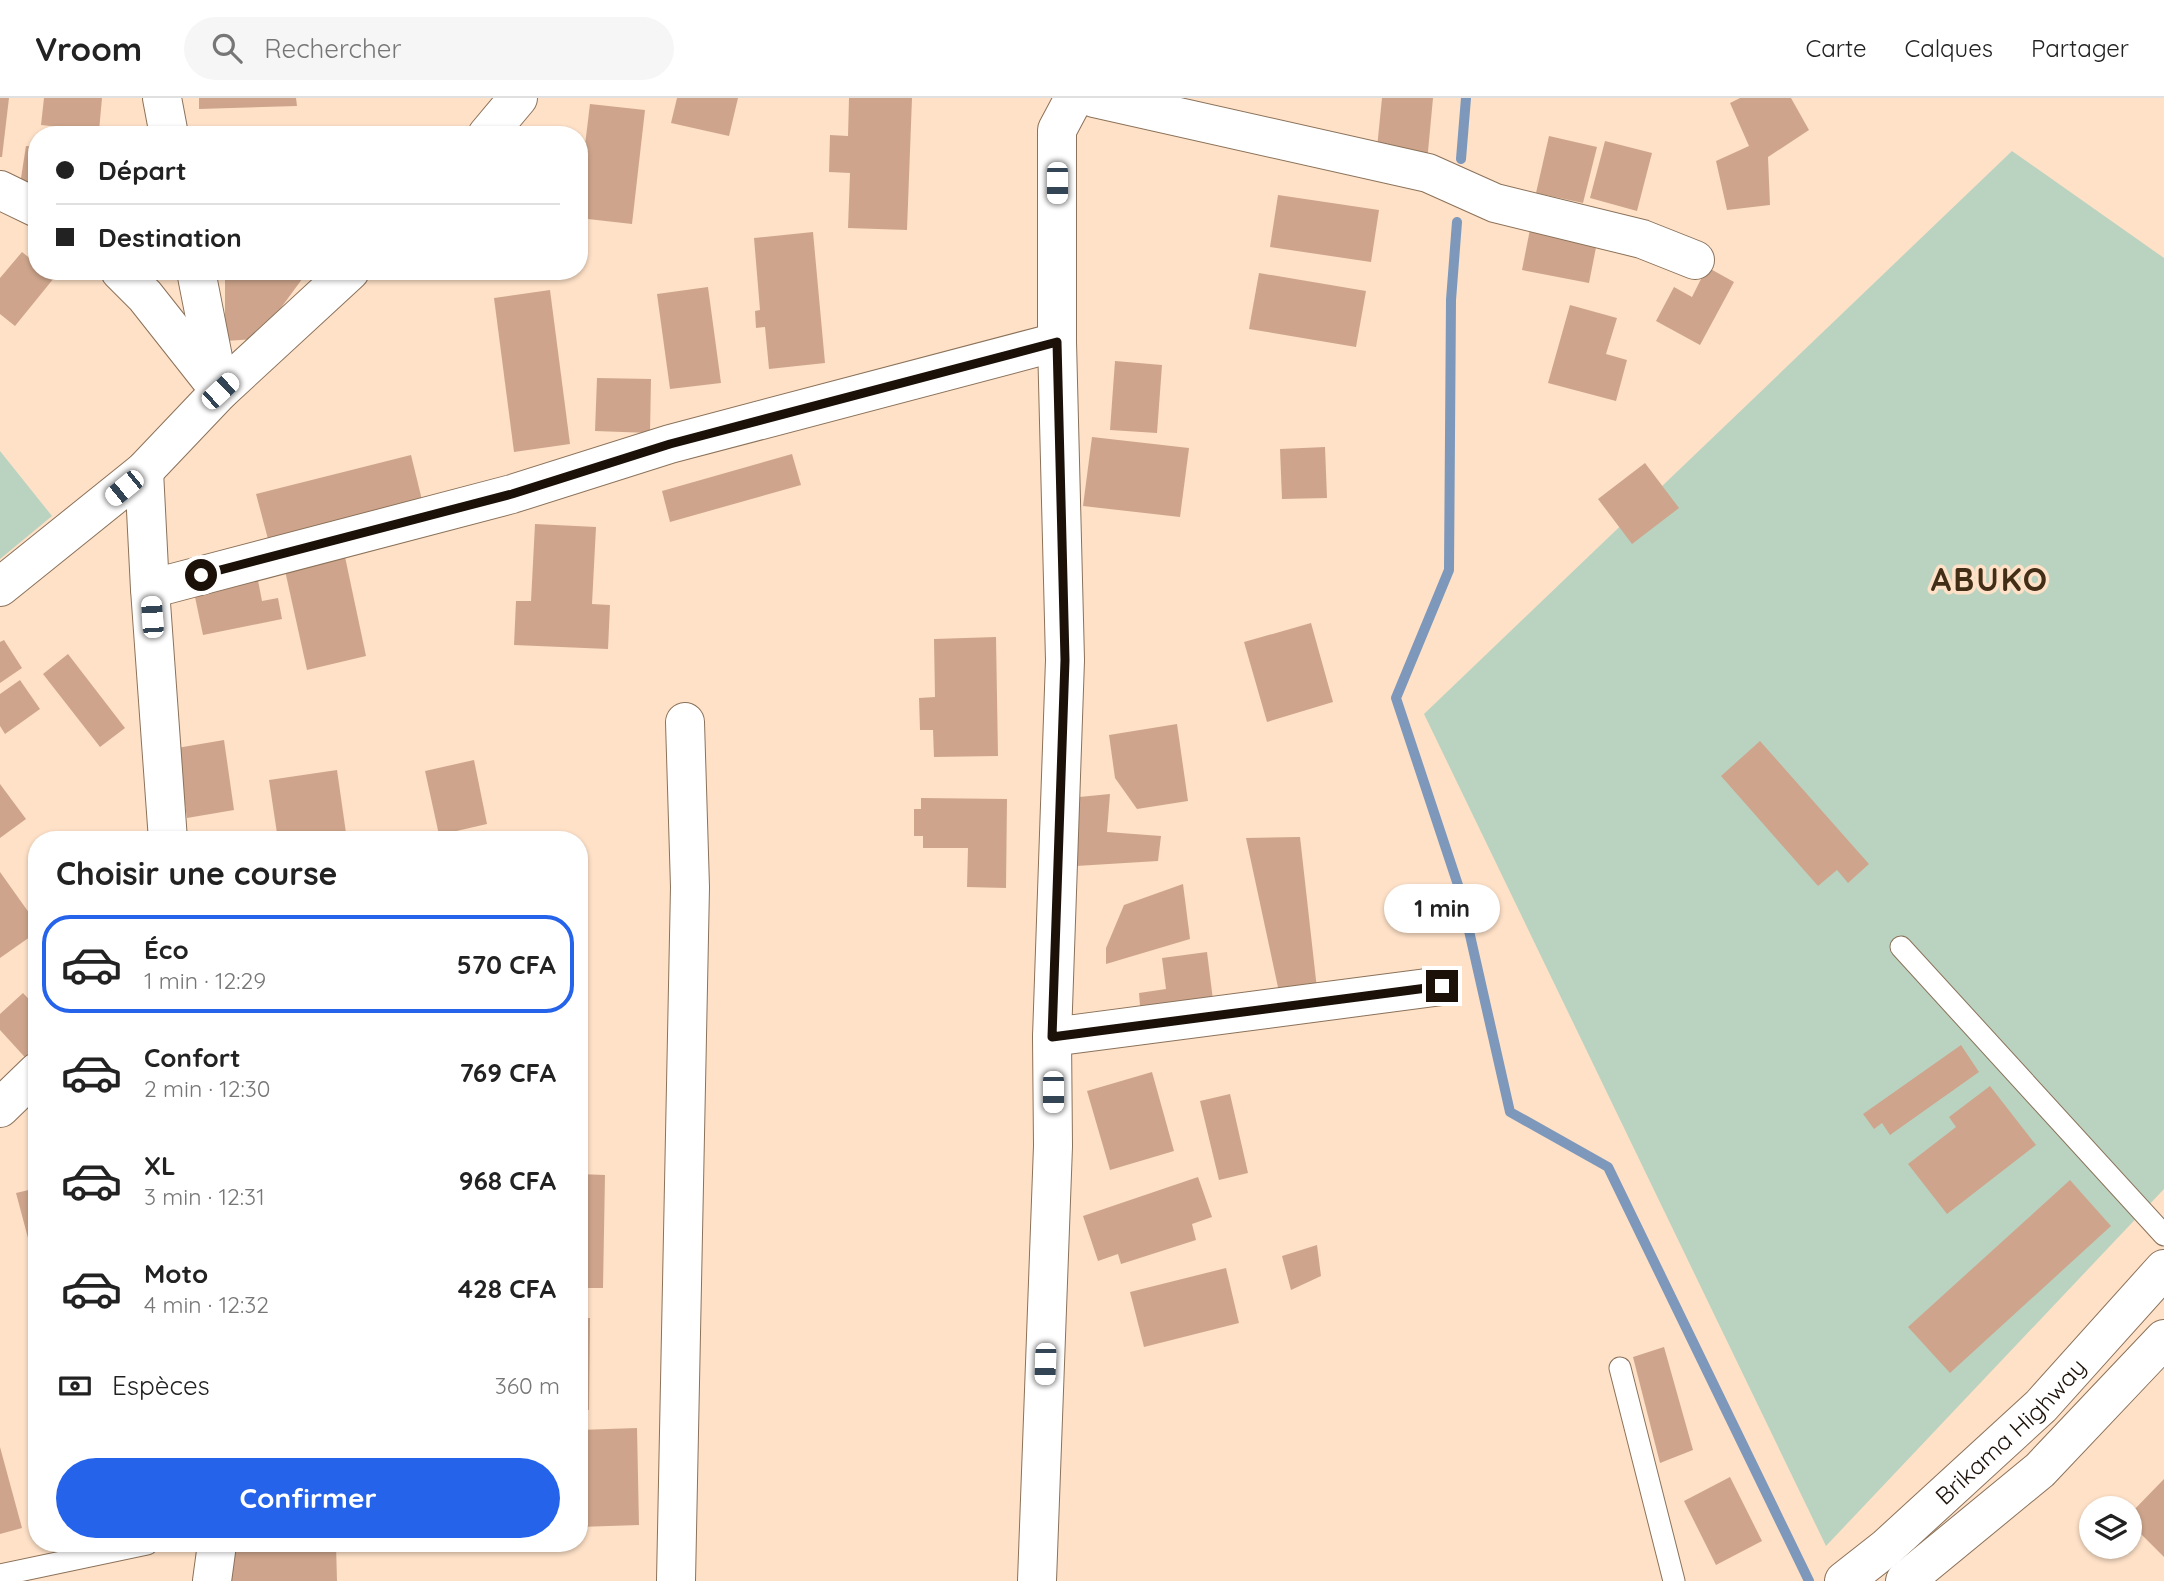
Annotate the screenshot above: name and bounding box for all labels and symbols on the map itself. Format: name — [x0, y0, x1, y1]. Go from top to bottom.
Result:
car — [1047, 162, 1068, 204]
car — [198, 369, 243, 413]
car — [102, 467, 147, 509]
route start — [185, 559, 217, 591]
district label: ABUKO — [1931, 559, 2049, 599]
car — [141, 595, 164, 639]
callout: 1 min — [1384, 884, 1500, 934]
route end — [1426, 970, 1458, 1002]
car — [1043, 1071, 1064, 1113]
car — [1034, 1343, 1057, 1385]
street label: Brikama Highway — [1929, 1352, 2092, 1511]

